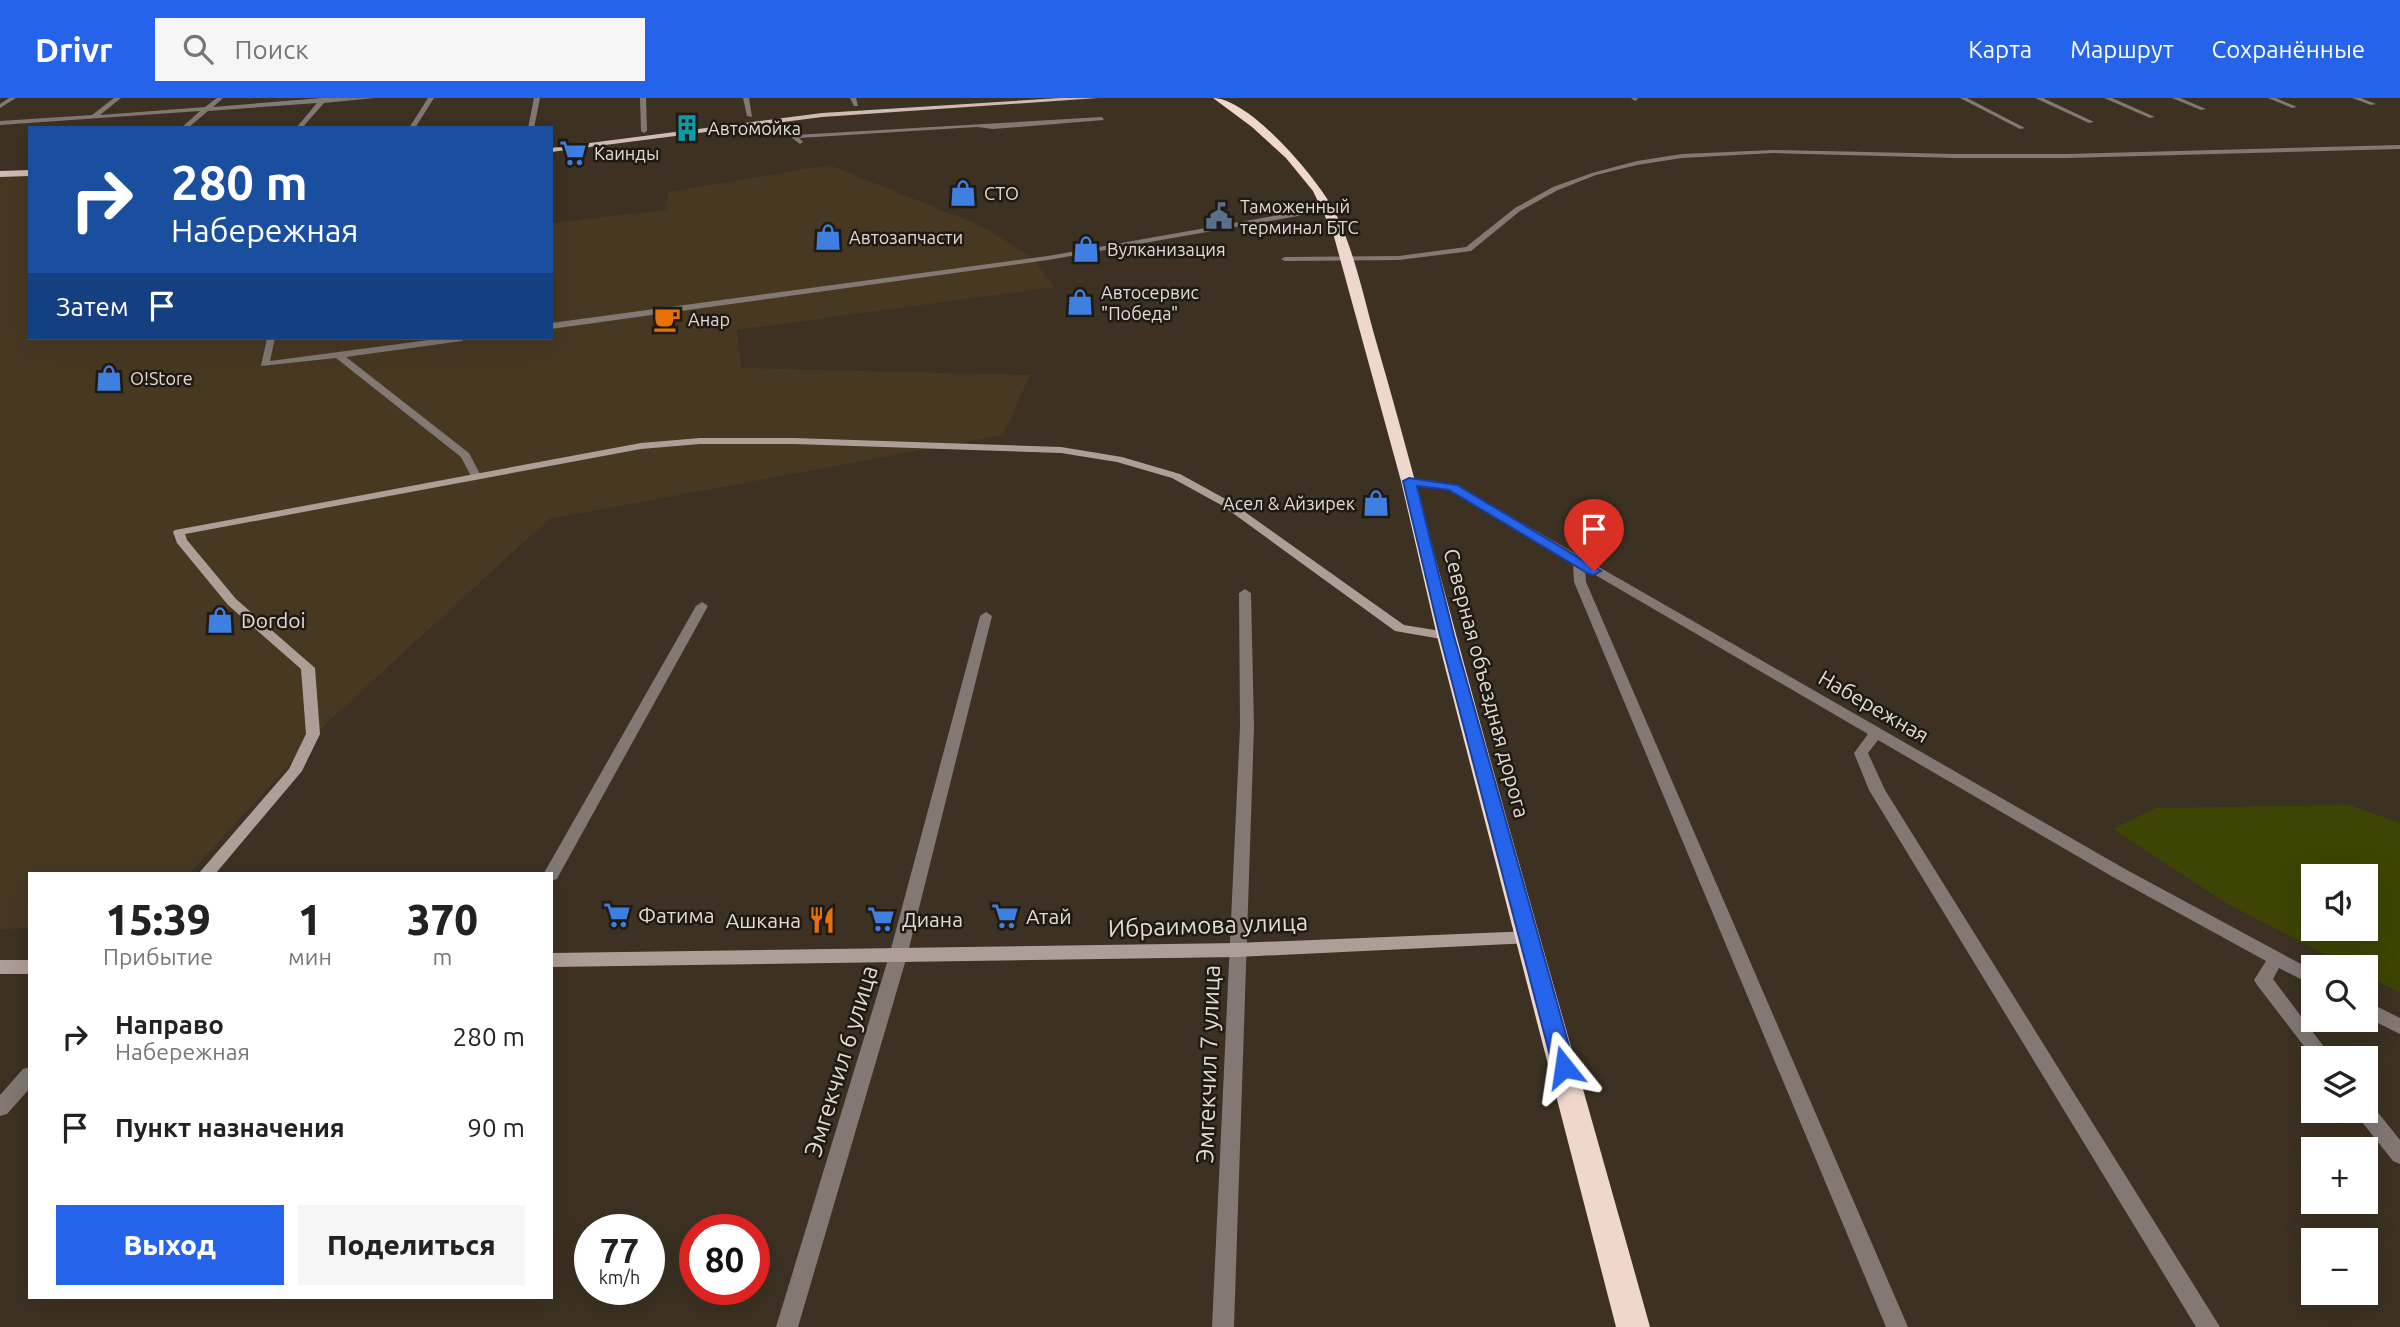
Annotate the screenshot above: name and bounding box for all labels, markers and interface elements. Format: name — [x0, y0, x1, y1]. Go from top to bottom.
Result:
search box — [155, 18, 645, 81]
icon: search — [179, 30, 217, 68]
text: Drivr — [35, 31, 113, 68]
text: Поиск — [235, 35, 309, 64]
text: Карта — [1968, 36, 2032, 63]
text: Маршрут — [2070, 36, 2174, 63]
text: Сохранённые — [2212, 36, 2365, 63]
building icon: Автомойка — [672, 113, 702, 143]
place label: Автомойка — [708, 118, 801, 138]
supermarket icon: Каинды — [558, 138, 588, 168]
place label: Каинды — [594, 143, 659, 163]
icon: right — [56, 154, 147, 245]
text: 280 m — [171, 154, 308, 209]
shop icon: СТО — [948, 178, 978, 208]
place label: СТО — [984, 183, 1019, 203]
place label: Таможенный терминал БТС — [1240, 196, 1359, 237]
public building icon: Таможенный терминал БТС — [1204, 201, 1234, 231]
text: Набережная — [171, 212, 359, 248]
shop icon: Автозапчасти — [813, 222, 843, 252]
place label: Автозапчасти — [849, 227, 963, 247]
shop icon: Вулканизация — [1071, 234, 1101, 264]
place label: Вулканизация — [1107, 239, 1226, 259]
place label: Автосервис "Победа" — [1101, 282, 1199, 323]
icon: arrive — [143, 287, 181, 325]
shop icon: Автосервис "Победа" — [1065, 287, 1095, 317]
text: Затем — [56, 292, 129, 321]
cafe icon: Анар — [652, 304, 682, 334]
place label: Анар — [688, 309, 730, 329]
shop icon: O!Store — [94, 363, 124, 393]
place label: O!Store — [130, 368, 193, 388]
shop icon: Асел & Айзирек — [1361, 488, 1391, 518]
place label: Асел & Айзирек — [1223, 493, 1355, 513]
pin — [1564, 499, 1624, 571]
icon: arrive — [1575, 510, 1613, 548]
street label: Северная объездная дорога — [1439, 546, 1535, 820]
shop icon: Dordoi — [205, 605, 235, 635]
place label: Dordoi — [241, 608, 306, 632]
street label: Набережная — [1815, 665, 1933, 747]
map controls — [2301, 864, 2378, 1305]
button: sound — [2301, 864, 2378, 941]
text: 15:39 — [105, 896, 211, 943]
text: 1 — [298, 896, 322, 943]
text: 370 — [407, 896, 478, 943]
supermarket icon: Фатима — [602, 900, 632, 930]
supermarket icon: Атай — [990, 901, 1020, 931]
place label: Фатима — [638, 903, 715, 927]
supermarket icon: Диана — [866, 904, 896, 934]
place label: Атай — [1026, 904, 1072, 928]
restaurant icon: Ашкана — [807, 905, 837, 935]
place label: Диана — [902, 907, 963, 931]
place label: Ашкана — [726, 908, 801, 932]
street label: Ибраимова улица — [1108, 908, 1308, 942]
text: Прибытие — [103, 944, 213, 969]
text: мин — [288, 944, 332, 969]
text: m — [432, 944, 452, 969]
button: search — [2301, 955, 2378, 1032]
street label: Эмгекчил 6 улица — [799, 962, 883, 1160]
street label: Эмгекчил 7 улица — [1191, 964, 1225, 1164]
text: Направо — [115, 1010, 224, 1039]
icon: right — [56, 1018, 94, 1056]
text: 280 m — [453, 1022, 525, 1051]
position arrow — [1527, 1030, 1601, 1104]
text: Набережная — [115, 1039, 250, 1064]
button: layers — [2301, 1046, 2378, 1123]
icon: arrive — [56, 1109, 94, 1147]
text: Пункт назначения — [115, 1113, 345, 1142]
text: 90 m — [467, 1113, 525, 1142]
button: + — [2301, 1137, 2378, 1214]
button: Выход — [56, 1205, 284, 1285]
button: Поделиться — [298, 1205, 525, 1285]
speed limit sign: 80 — [679, 1214, 770, 1305]
button: − — [2301, 1228, 2378, 1305]
text: 77 — [600, 1230, 639, 1270]
text: km/h — [599, 1267, 640, 1287]

